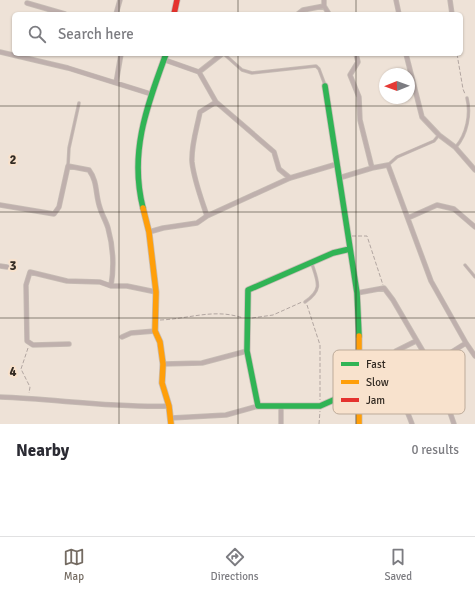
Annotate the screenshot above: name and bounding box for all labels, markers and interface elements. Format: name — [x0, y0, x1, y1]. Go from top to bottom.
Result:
search box — [12, 12, 463, 56]
icon: search — [26, 23, 48, 45]
text: Search here — [58, 25, 134, 43]
north arrow — [379, 68, 415, 104]
text: 2 — [9, 152, 17, 168]
text: 3 — [9, 258, 17, 274]
legend — [333, 350, 465, 414]
text: Fast — [366, 358, 386, 371]
text: 4 — [9, 364, 17, 380]
text: Slow — [366, 376, 389, 389]
text: Jam — [366, 394, 385, 407]
text: Nearby — [16, 440, 69, 461]
text: 0 results — [411, 442, 459, 458]
tab: Map — [63, 546, 85, 583]
tab: Directions — [211, 546, 259, 583]
tab: Saved — [384, 546, 412, 583]

